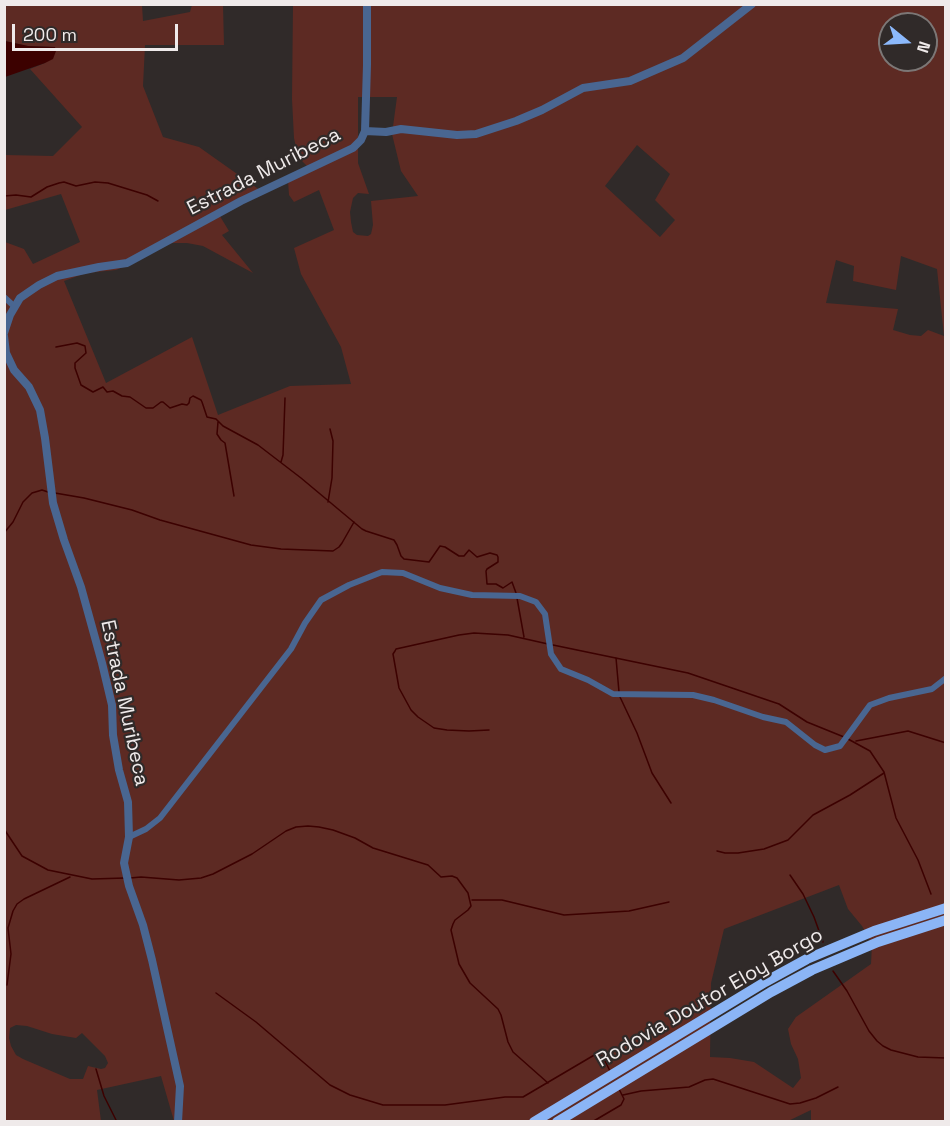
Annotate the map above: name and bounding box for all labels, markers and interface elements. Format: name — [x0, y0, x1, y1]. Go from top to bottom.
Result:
scale bar — [15, 12, 182, 50]
north arrow — [878, 12, 938, 72]
text: 200 m — [23, 23, 77, 46]
text: N — [912, 39, 935, 55]
street label: Estrada Muribeca — [183, 123, 345, 221]
street label: Estrada Muribeca — [95, 618, 153, 788]
street label: Rodovia Doutor Eloy Borgo — [592, 923, 828, 1073]

